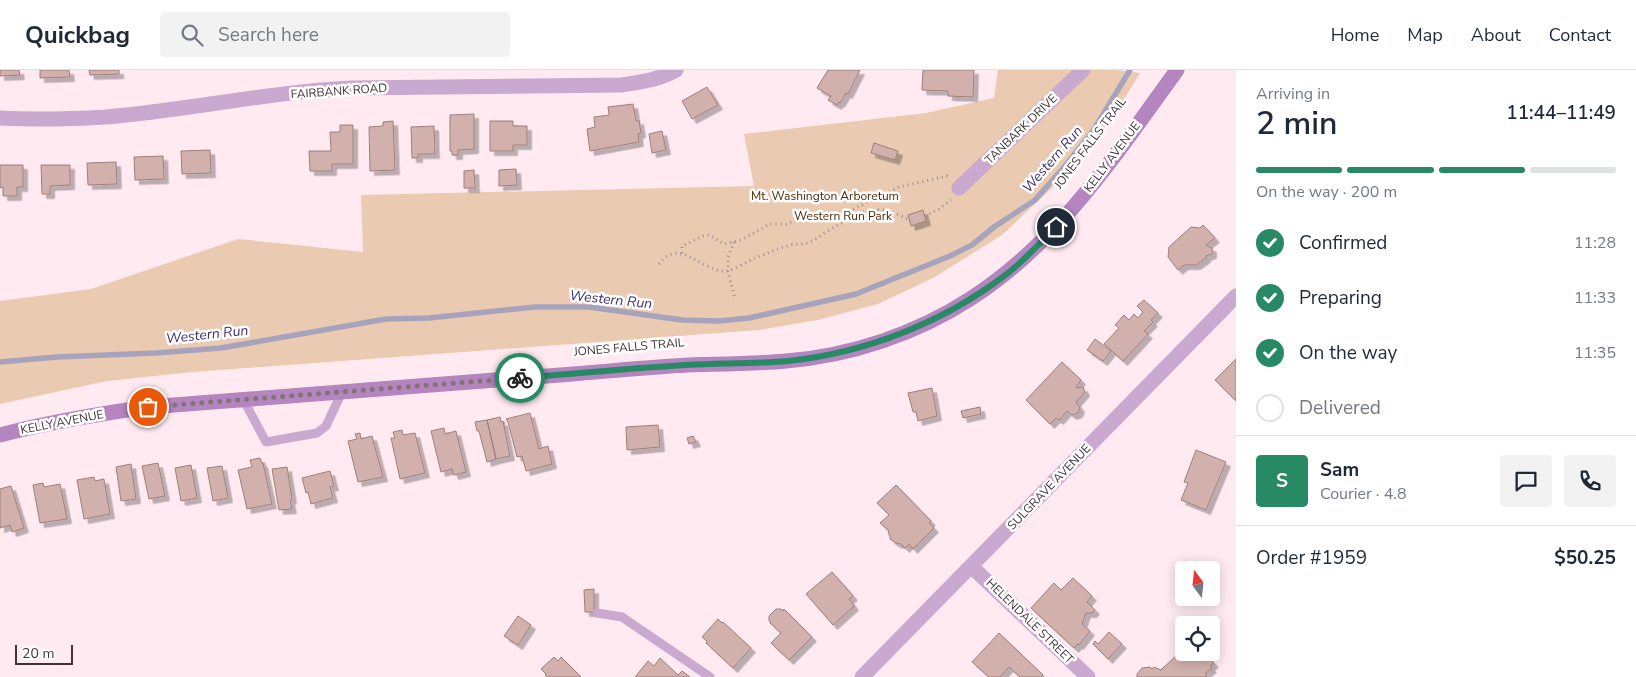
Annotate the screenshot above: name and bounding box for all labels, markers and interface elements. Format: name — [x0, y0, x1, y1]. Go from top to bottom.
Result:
search box — [160, 12, 510, 57]
text: Quickbag — [25, 19, 130, 51]
icon: search — [178, 21, 206, 49]
text: Search here — [218, 22, 319, 48]
text: Home — [1331, 23, 1379, 47]
text: Map — [1407, 23, 1443, 47]
text: About — [1471, 23, 1521, 47]
text: Contact — [1549, 23, 1611, 47]
street label: FAIRBANK ROAD — [290, 80, 388, 102]
text: Arriving in — [1256, 83, 1330, 105]
street label: TANBARK DRIVE — [981, 90, 1061, 168]
street label: JONES FALLS TRAIL — [1050, 94, 1130, 193]
text: 11:44–11:49 — [1506, 100, 1616, 126]
text: 2 min — [1256, 102, 1338, 145]
street label: KELLY AVENUE — [1080, 119, 1144, 195]
water label: Western Run — [1018, 122, 1087, 197]
text: On the way · 200 m — [1256, 181, 1397, 203]
park label: Mt. Washington Arboretum — [751, 188, 899, 204]
pin — [1035, 206, 1077, 248]
park label: Western Run Park — [794, 208, 893, 224]
icon: home — [1042, 213, 1070, 241]
icon: check — [1256, 229, 1284, 257]
text: Confirmed — [1299, 230, 1387, 256]
text: 11:28 — [1574, 232, 1616, 254]
icon: check — [1256, 284, 1284, 312]
text: Preparing — [1299, 285, 1382, 311]
water label: Western Run — [569, 286, 653, 313]
text: 11:33 — [1574, 287, 1616, 309]
water label: Western Run — [165, 321, 249, 348]
street label: JONES FALLS TRAIL — [572, 334, 685, 360]
icon: check — [1256, 339, 1284, 367]
text: On the way — [1299, 340, 1397, 366]
text: 11:35 — [1574, 342, 1616, 364]
courier — [495, 353, 545, 403]
icon: bike — [506, 364, 534, 392]
pin — [127, 386, 169, 428]
icon: bag — [134, 393, 162, 421]
text: Delivered — [1299, 395, 1381, 421]
street label: KELLY AVENUE — [19, 406, 105, 438]
street label: SULGRAVE AVENUE — [1004, 441, 1094, 533]
button: chat — [1500, 455, 1552, 507]
button: phone — [1564, 455, 1616, 507]
text: Sam — [1320, 457, 1359, 483]
text: S — [1276, 468, 1288, 494]
text: Courier · 4.8 — [1320, 483, 1406, 505]
text: Order #1959 — [1256, 545, 1367, 571]
text: $50.25 — [1554, 545, 1616, 571]
north arrow — [1175, 561, 1220, 606]
map controls — [1175, 561, 1220, 661]
street label: HELENDALE STREET — [983, 575, 1078, 668]
button: locate — [1175, 616, 1220, 661]
scale bar — [15, 642, 72, 665]
text: 20 m — [22, 644, 54, 663]

